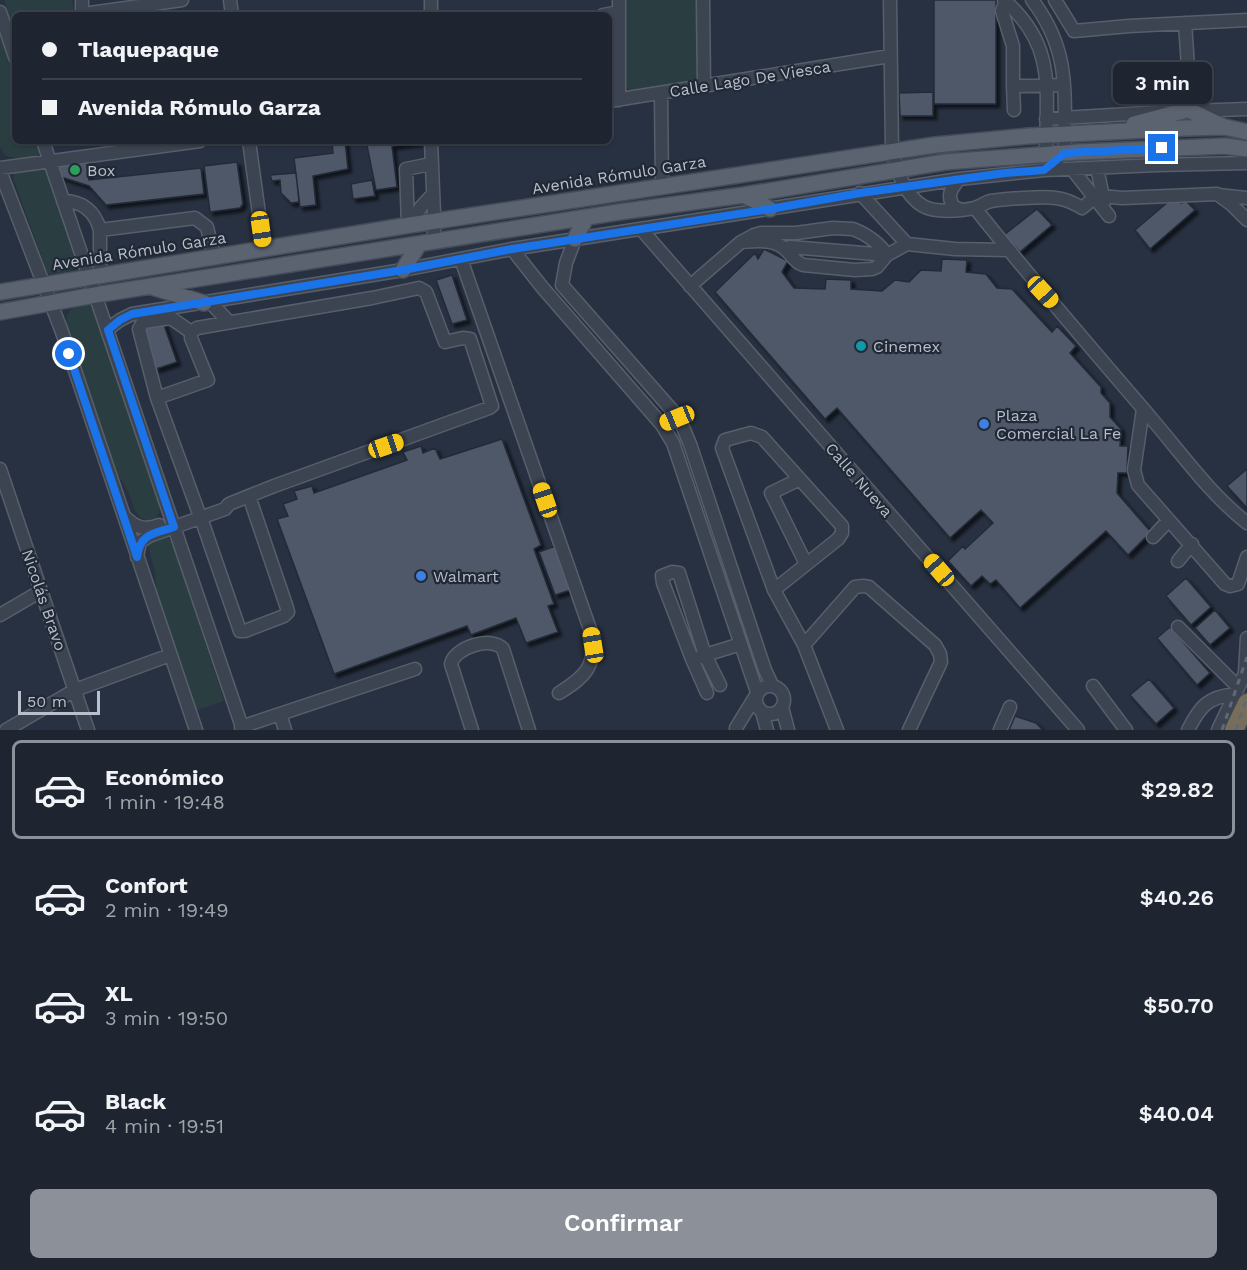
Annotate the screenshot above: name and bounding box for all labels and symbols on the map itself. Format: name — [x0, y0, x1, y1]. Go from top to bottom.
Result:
street label: Calle Lago De Viesca — [668, 57, 832, 101]
callout: 3 min — [1112, 61, 1212, 103]
route end — [1148, 134, 1175, 161]
street label: Avenida Rómulo Garza — [531, 152, 707, 198]
place label: Box — [87, 161, 115, 180]
marker: Box — [68, 163, 82, 177]
car — [250, 210, 272, 248]
street label: Avenida Rómulo Garza — [51, 228, 227, 274]
car — [1024, 273, 1062, 311]
place label: Cinemex — [873, 337, 940, 356]
marker: Cinemex — [854, 339, 868, 353]
route start — [55, 340, 82, 367]
car — [657, 403, 697, 433]
place label: Plaza Comercial La Fe — [996, 406, 1121, 443]
marker: Plaza Comercial La Fe — [977, 417, 991, 431]
car — [366, 432, 406, 460]
street label: Calle Nueva — [822, 439, 896, 521]
car — [531, 480, 559, 520]
street label: Nicolás Bravo — [18, 547, 70, 653]
car — [920, 551, 958, 589]
place label: Walmart — [433, 567, 499, 586]
marker: Walmart — [414, 569, 428, 583]
car — [581, 626, 605, 664]
scale bar — [18, 688, 100, 716]

